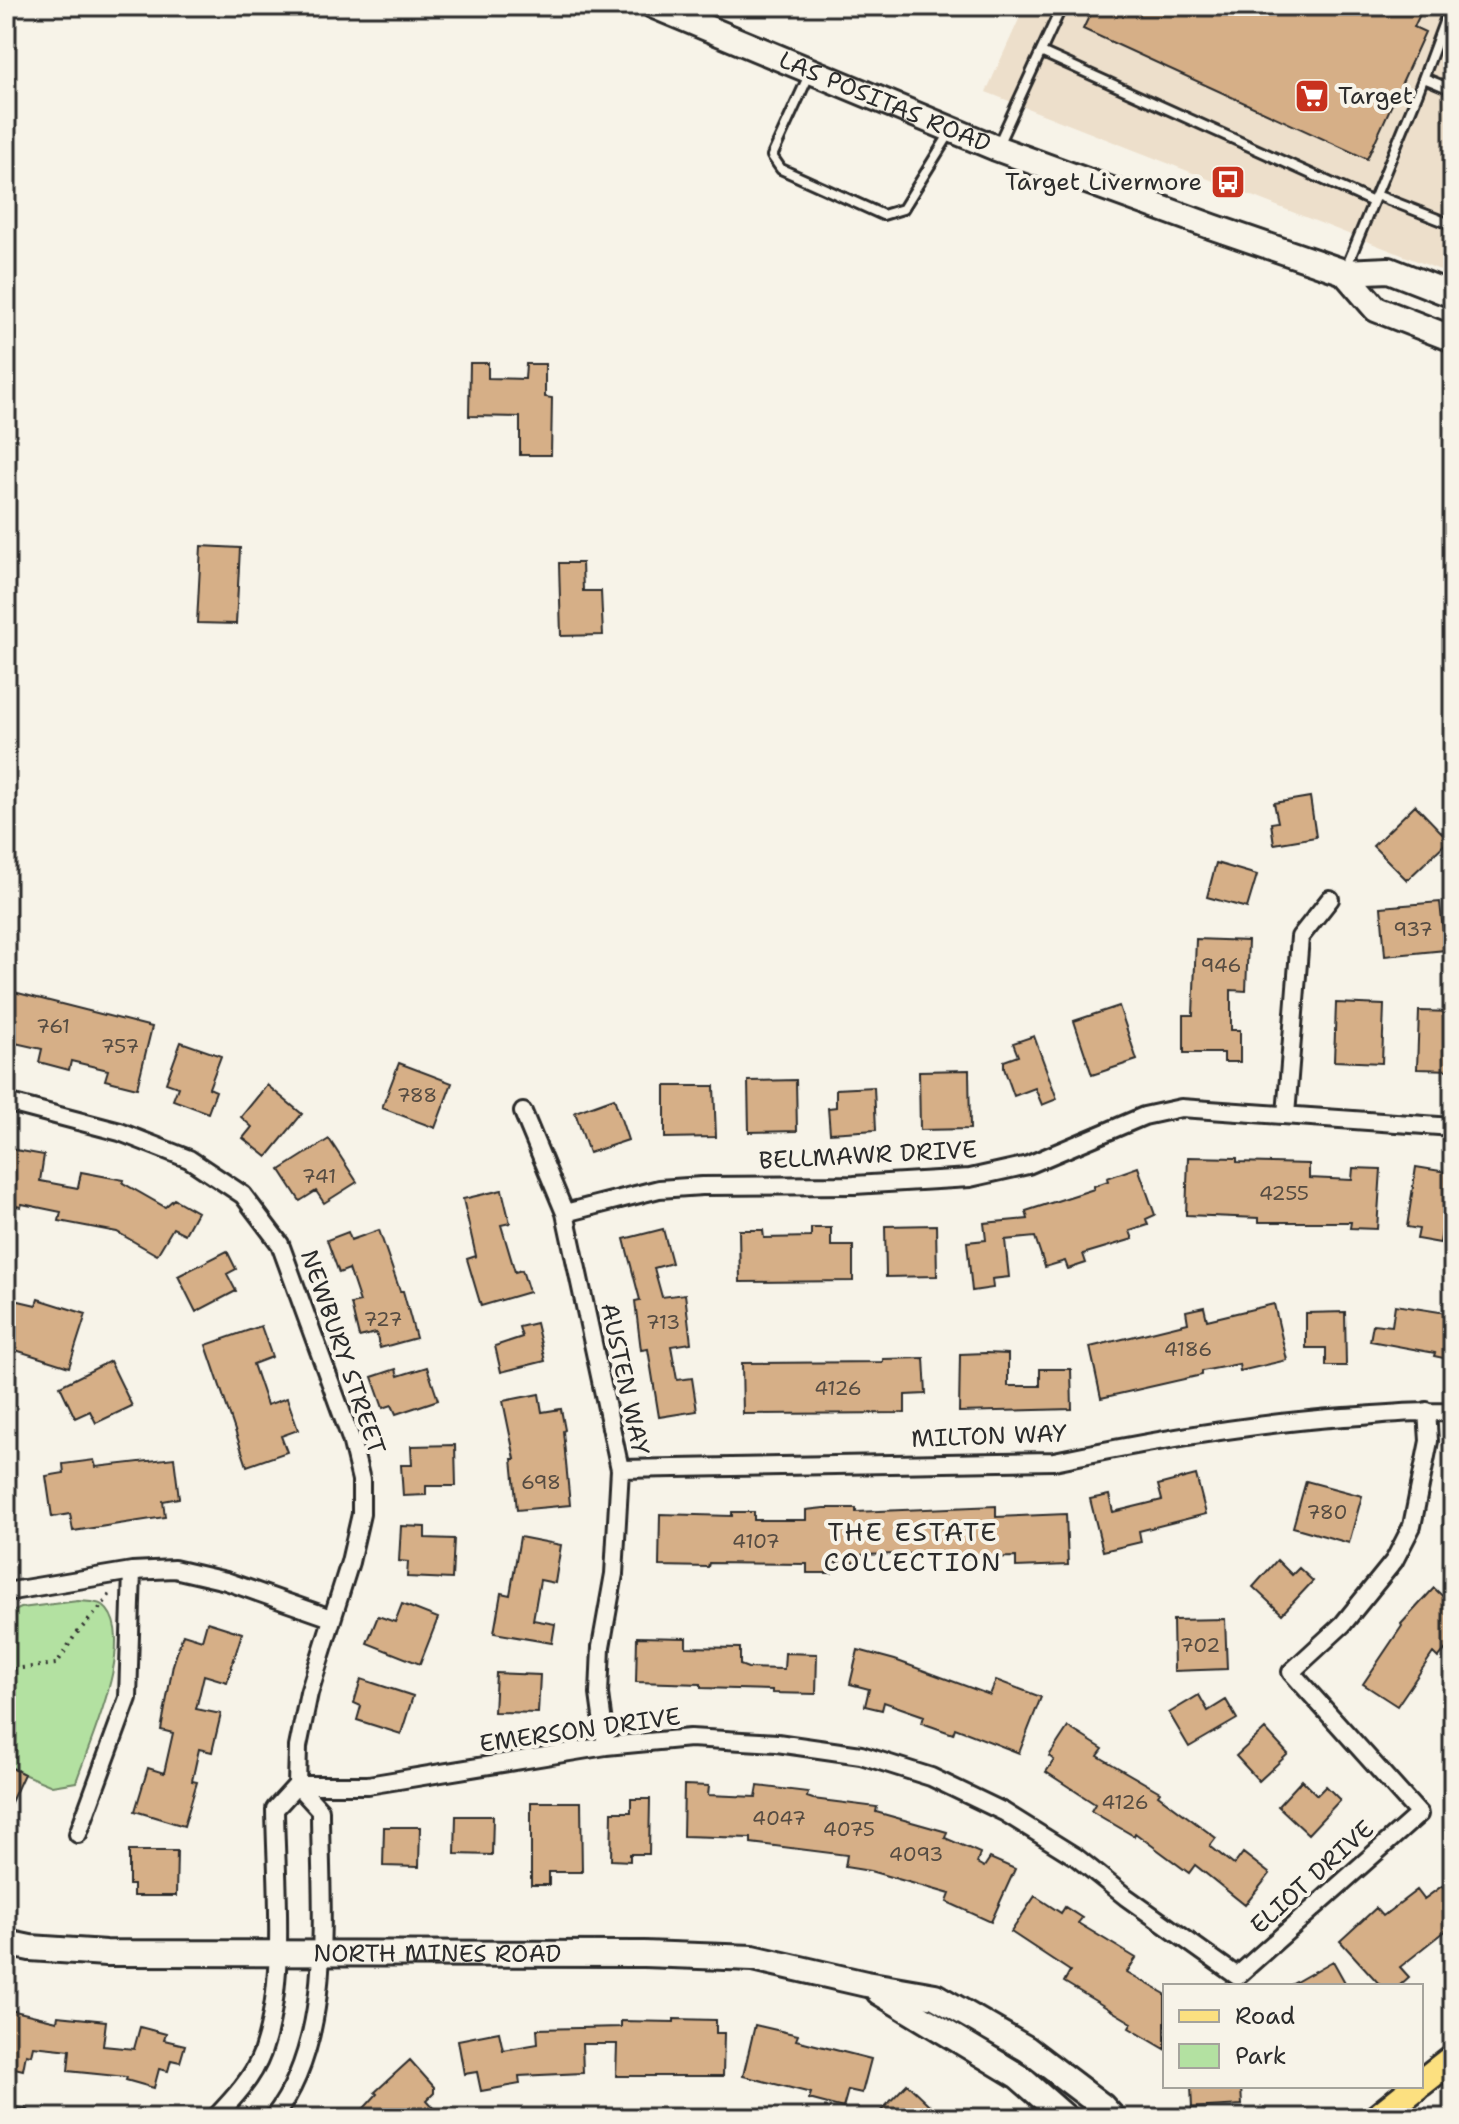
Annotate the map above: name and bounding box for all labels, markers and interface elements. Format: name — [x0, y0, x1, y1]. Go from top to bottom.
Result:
street label: LAS POSITAS ROAD — [774, 44, 996, 160]
supermarket icon: Target — [1293, 77, 1331, 115]
place label: Target — [1338, 80, 1413, 112]
bus stop icon: Target Livermore — [1209, 163, 1247, 201]
place label: Target Livermore — [1005, 166, 1202, 198]
house number: 937 — [1393, 916, 1433, 942]
house number: 946 — [1201, 952, 1241, 978]
house number: 761 — [36, 1013, 70, 1039]
house number: 757 — [101, 1033, 139, 1059]
house number: 788 — [397, 1082, 437, 1108]
street label: BELLMAWR DRIVE — [758, 1133, 978, 1177]
house number: 741 — [302, 1163, 336, 1189]
house number: 4255 — [1259, 1180, 1309, 1206]
street label: NEWBURY STREET — [293, 1245, 393, 1459]
street label: AUSTEN WAY — [593, 1300, 657, 1459]
house number: 727 — [364, 1306, 402, 1332]
house number: 713 — [646, 1309, 680, 1335]
house number: 4186 — [1164, 1336, 1212, 1362]
house number: 4126 — [814, 1375, 862, 1401]
street label: MILTON WAY — [911, 1417, 1068, 1455]
house number: 698 — [521, 1469, 561, 1495]
house number: 780 — [1307, 1499, 1347, 1525]
district label: THE ESTATE COLLECTION — [823, 1514, 1003, 1579]
house number: 4107 — [732, 1528, 780, 1554]
house number: 702 — [1180, 1632, 1220, 1658]
street label: EMERSON DRIVE — [477, 1700, 683, 1760]
house number: 4126 — [1101, 1789, 1149, 1815]
house number: 4047 — [752, 1805, 806, 1831]
street label: ELIOT DRIVE — [1243, 1813, 1381, 1941]
house number: 4075 — [823, 1816, 875, 1842]
house number: 4093 — [889, 1841, 943, 1867]
street label: NORTH MINES ROAD — [313, 1937, 562, 1970]
legend — [1163, 1984, 1423, 2088]
text: Road — [1235, 2000, 1295, 2032]
text: Park — [1235, 2040, 1287, 2072]

